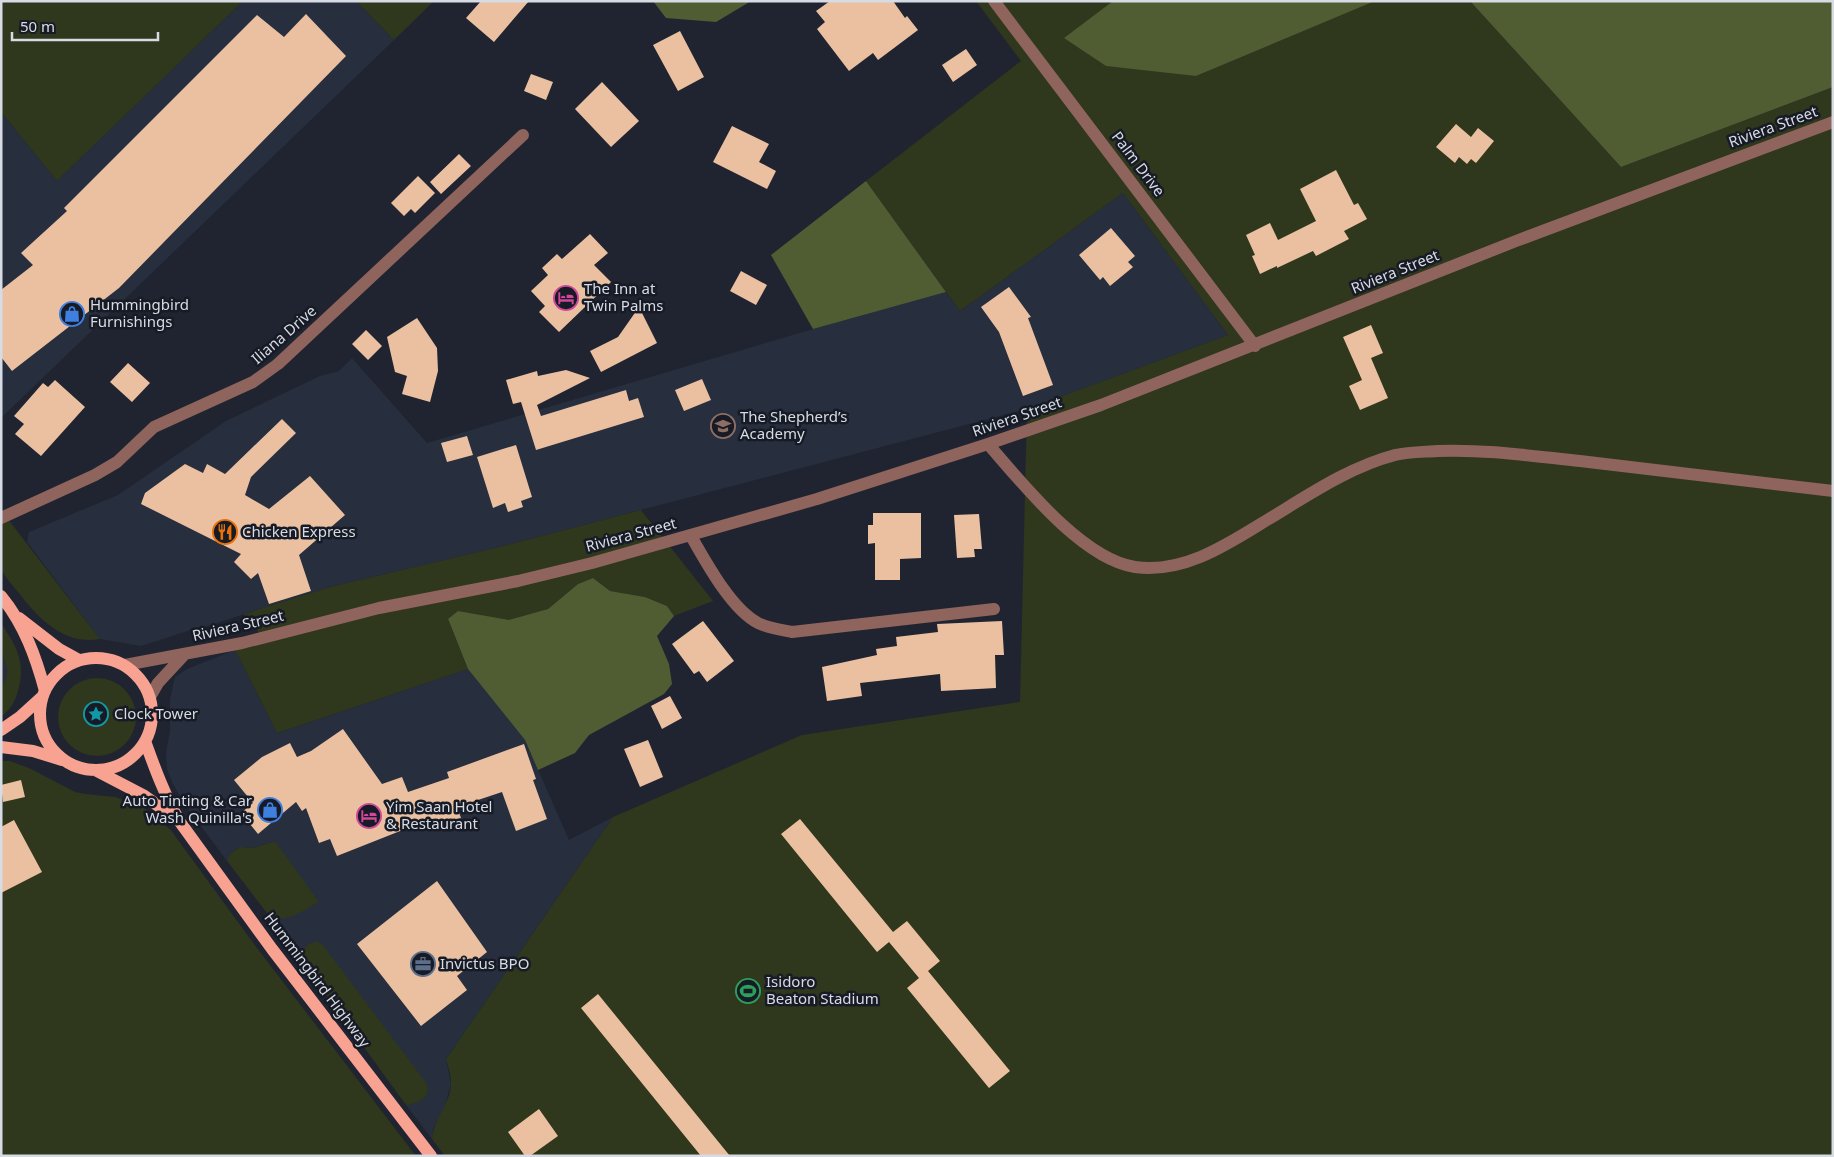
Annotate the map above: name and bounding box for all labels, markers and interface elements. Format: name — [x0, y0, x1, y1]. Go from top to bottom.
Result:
scale bar — [12, 10, 159, 42]
text: 50 m — [20, 16, 55, 36]
street label: Riviera Street — [1725, 101, 1820, 151]
street label: Palm Drive — [1108, 127, 1170, 200]
street label: Riviera Street — [1348, 244, 1442, 298]
place label: The Inn at Twin Palms — [584, 278, 663, 315]
hotel icon: The Inn at Twin Palms — [553, 285, 579, 311]
place label: Hummingbird Furnishings — [90, 294, 189, 331]
street label: Iliana Drive — [247, 300, 320, 368]
shop icon: Hummingbird Furnishings — [59, 301, 85, 327]
street label: Riviera Street — [969, 391, 1065, 441]
place label: The Shepherd’s Academy — [740, 406, 847, 443]
school or university icon: The Shepherd’s Academy — [710, 413, 736, 439]
street label: Riviera Street — [583, 512, 679, 556]
restaurant icon: Chicken Express — [212, 519, 238, 545]
place label: Chicken Express — [242, 521, 356, 541]
street label: Riviera Street — [190, 605, 286, 645]
place icon: Clock Tower — [83, 701, 109, 727]
place label: Clock Tower — [114, 703, 198, 723]
place label: Auto Tinting & Car Wash Quinilla's — [123, 790, 252, 827]
place label: Yim Saan Hotel & Restaurant — [386, 796, 492, 833]
shop icon: Auto Tinting & Car Wash Quinilla's — [257, 797, 283, 823]
hotel icon: Yim Saan Hotel & Restaurant — [356, 803, 382, 829]
street label: Hummingbird Highway — [260, 908, 375, 1051]
office icon: Invictus BPO — [410, 951, 436, 977]
place label: Invictus BPO — [440, 953, 529, 973]
place label: Isidoro Beaton Stadium — [766, 971, 879, 1008]
sports icon: Isidoro Beaton Stadium — [735, 978, 761, 1004]

